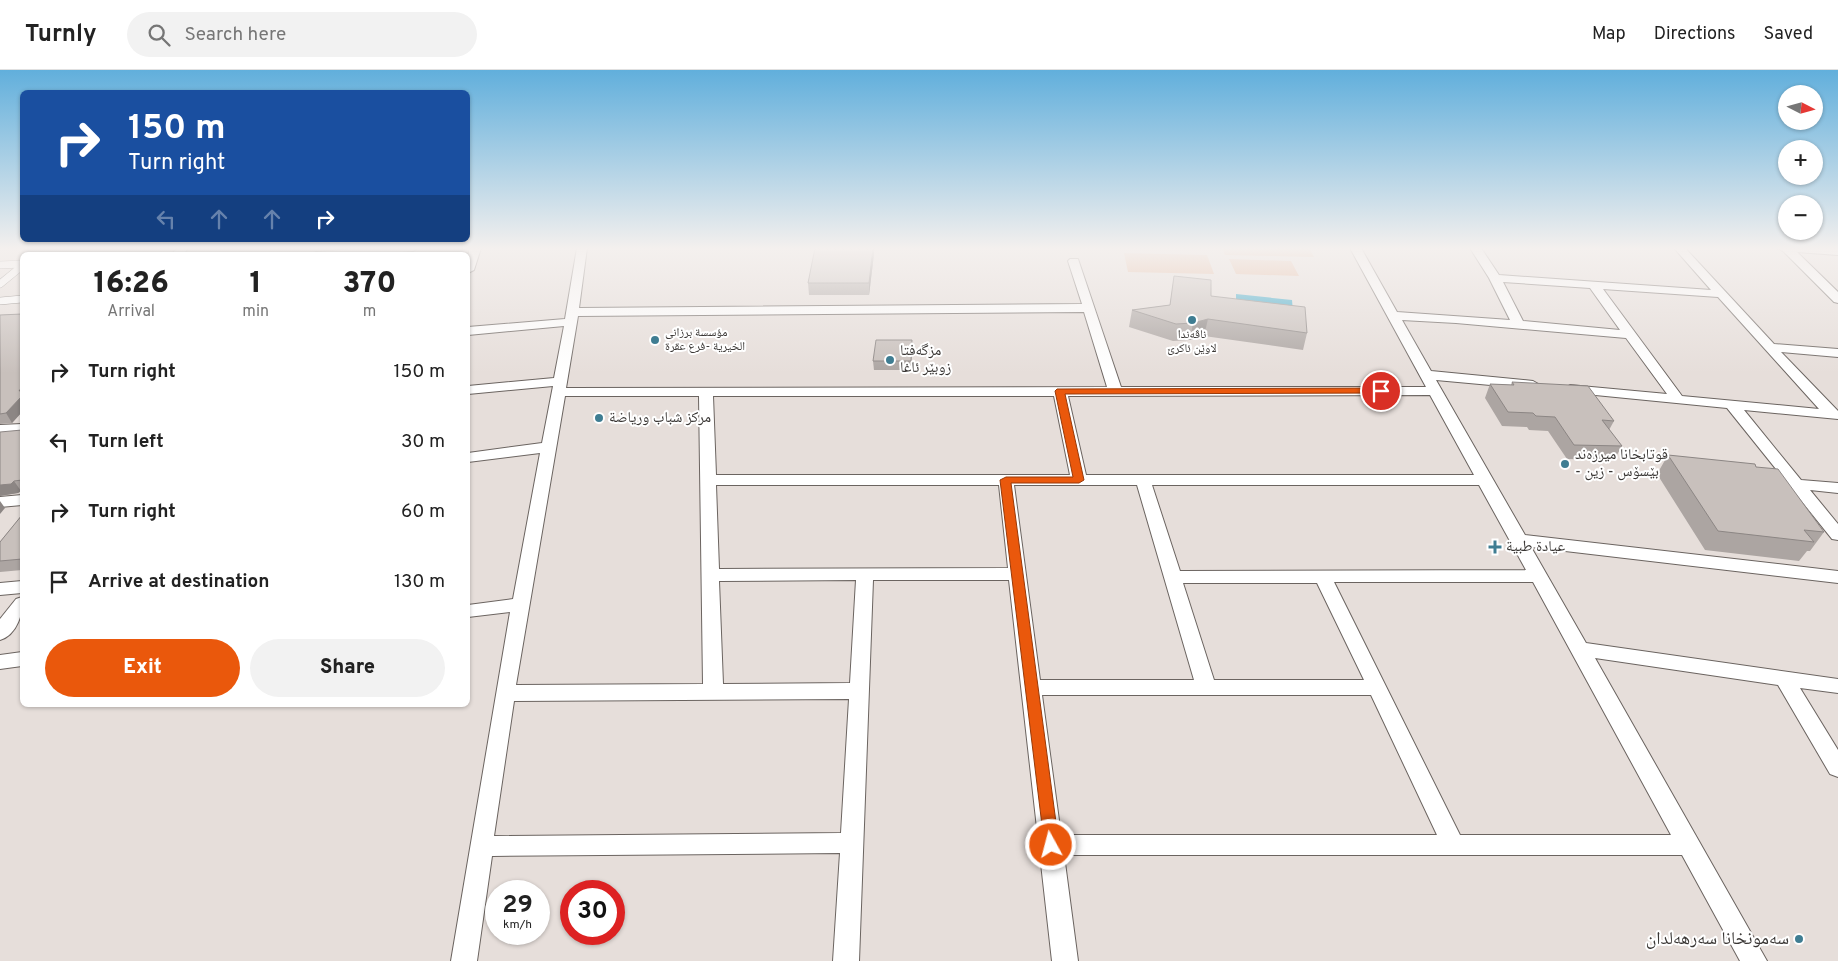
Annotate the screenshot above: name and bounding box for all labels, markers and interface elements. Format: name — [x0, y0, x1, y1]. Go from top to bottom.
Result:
search box — [127, 12, 477, 57]
text: Turnly — [25, 20, 97, 50]
icon: search — [145, 21, 173, 49]
text: Search here — [185, 23, 286, 47]
text: Map — [1592, 23, 1626, 46]
text: Directions — [1654, 23, 1736, 46]
text: Saved — [1764, 23, 1813, 46]
north arrow — [1778, 85, 1822, 130]
map controls — [1778, 85, 1823, 240]
text: 150 m — [128, 107, 226, 151]
icon: right — [45, 110, 110, 175]
button: + — [1778, 140, 1823, 185]
text: Turn right — [128, 150, 225, 177]
button: − — [1778, 195, 1823, 240]
icon: left — [152, 205, 180, 233]
icon: ahead — [205, 205, 233, 233]
icon: ahead — [258, 205, 286, 233]
icon: right — [311, 205, 339, 233]
text: 16:26 — [94, 266, 169, 303]
text: 1 — [250, 266, 262, 303]
text: 370 — [343, 266, 396, 303]
text: Arrival — [107, 302, 155, 322]
text: min — [242, 302, 269, 322]
text: m — [363, 302, 376, 322]
marker: ناڤەندا لاوێن ئاکرێ — [1186, 314, 1198, 326]
place label: مؤسسة برزانى الخيرية -فرع عقرة — [665, 325, 745, 355]
place label: ناڤەندا لاوێن ئاکرێ — [1167, 327, 1217, 357]
marker: مؤسسة برزانى الخيرية -فرع عقرة — [649, 334, 661, 346]
place label: مزگەفتا زوبێر ئاغا — [900, 342, 951, 378]
marker: مزگەفتا زوبێر ئاغا — [884, 354, 896, 366]
icon: right — [45, 358, 73, 386]
text: Turn right — [88, 360, 176, 384]
text: 150 m — [393, 360, 445, 384]
pin — [1360, 370, 1402, 412]
icon: arrive — [1367, 377, 1395, 405]
place label: مركز شباب ورياضة — [609, 409, 711, 428]
marker: مركز شباب ورياضة — [593, 412, 605, 424]
icon: left — [45, 428, 73, 456]
text: Turn left — [88, 430, 164, 454]
text: 30 m — [401, 430, 445, 454]
place label: قوتابخانا میرزەند - بێسۆس - زین — [1575, 446, 1668, 482]
marker: قوتابخانا میرزەند - بێسۆس - زین — [1559, 458, 1571, 470]
icon: right — [45, 498, 73, 526]
text: Turn right — [88, 500, 176, 524]
text: 60 m — [401, 500, 445, 524]
place label: عيادة طبية — [1506, 538, 1566, 557]
marker: عيادة طبية — [1488, 540, 1502, 554]
icon: arrive — [45, 568, 73, 596]
text: Arrive at destination — [88, 570, 269, 594]
text: 130 m — [394, 570, 445, 594]
button: Exit — [45, 639, 240, 697]
button: Share — [250, 639, 445, 697]
position arrow — [1024, 818, 1076, 870]
speed limit sign: 30 — [560, 880, 625, 945]
text: 29 — [502, 890, 533, 922]
text: km/h — [503, 917, 532, 933]
place label: سەمونخانا سەرهەلدان — [1646, 928, 1789, 951]
marker: سەمونخانا سەرهەلدان — [1793, 933, 1805, 945]

